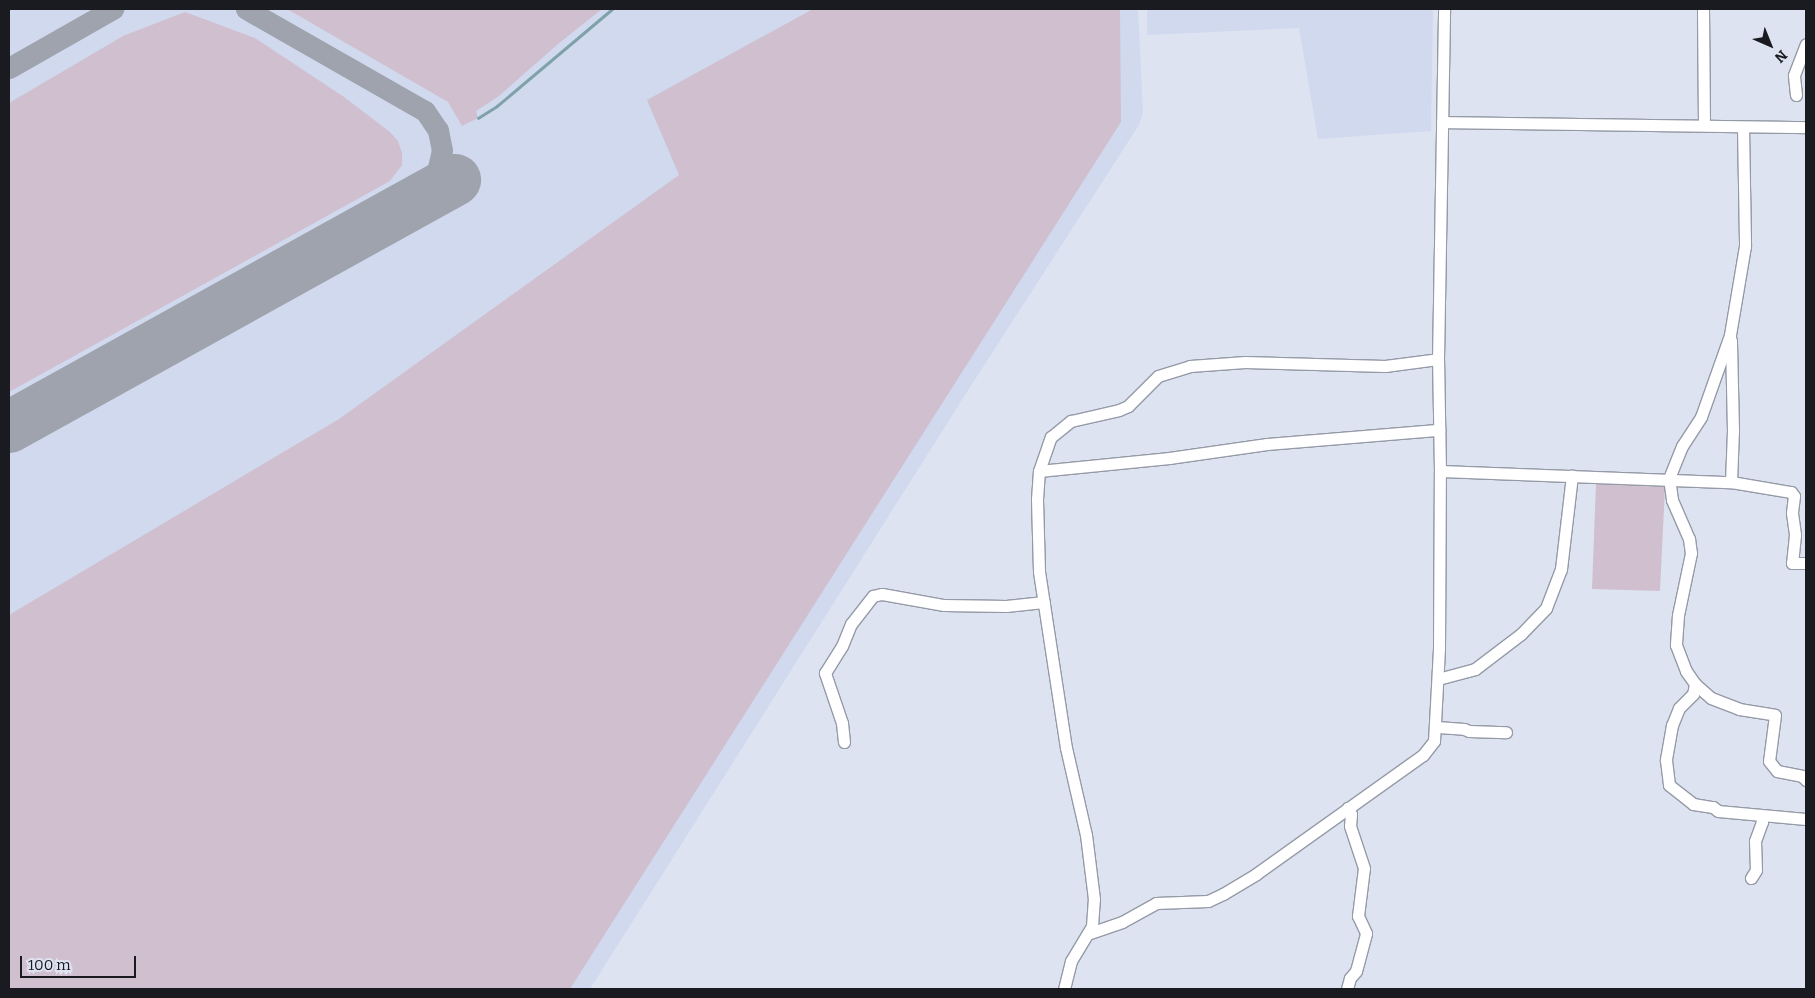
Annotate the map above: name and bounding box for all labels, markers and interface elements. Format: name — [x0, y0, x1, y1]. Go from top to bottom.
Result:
north arrow — [1745, 20, 1795, 70]
text: N — [1771, 46, 1791, 66]
scale bar — [22, 946, 139, 978]
text: 100 m — [28, 956, 71, 974]

